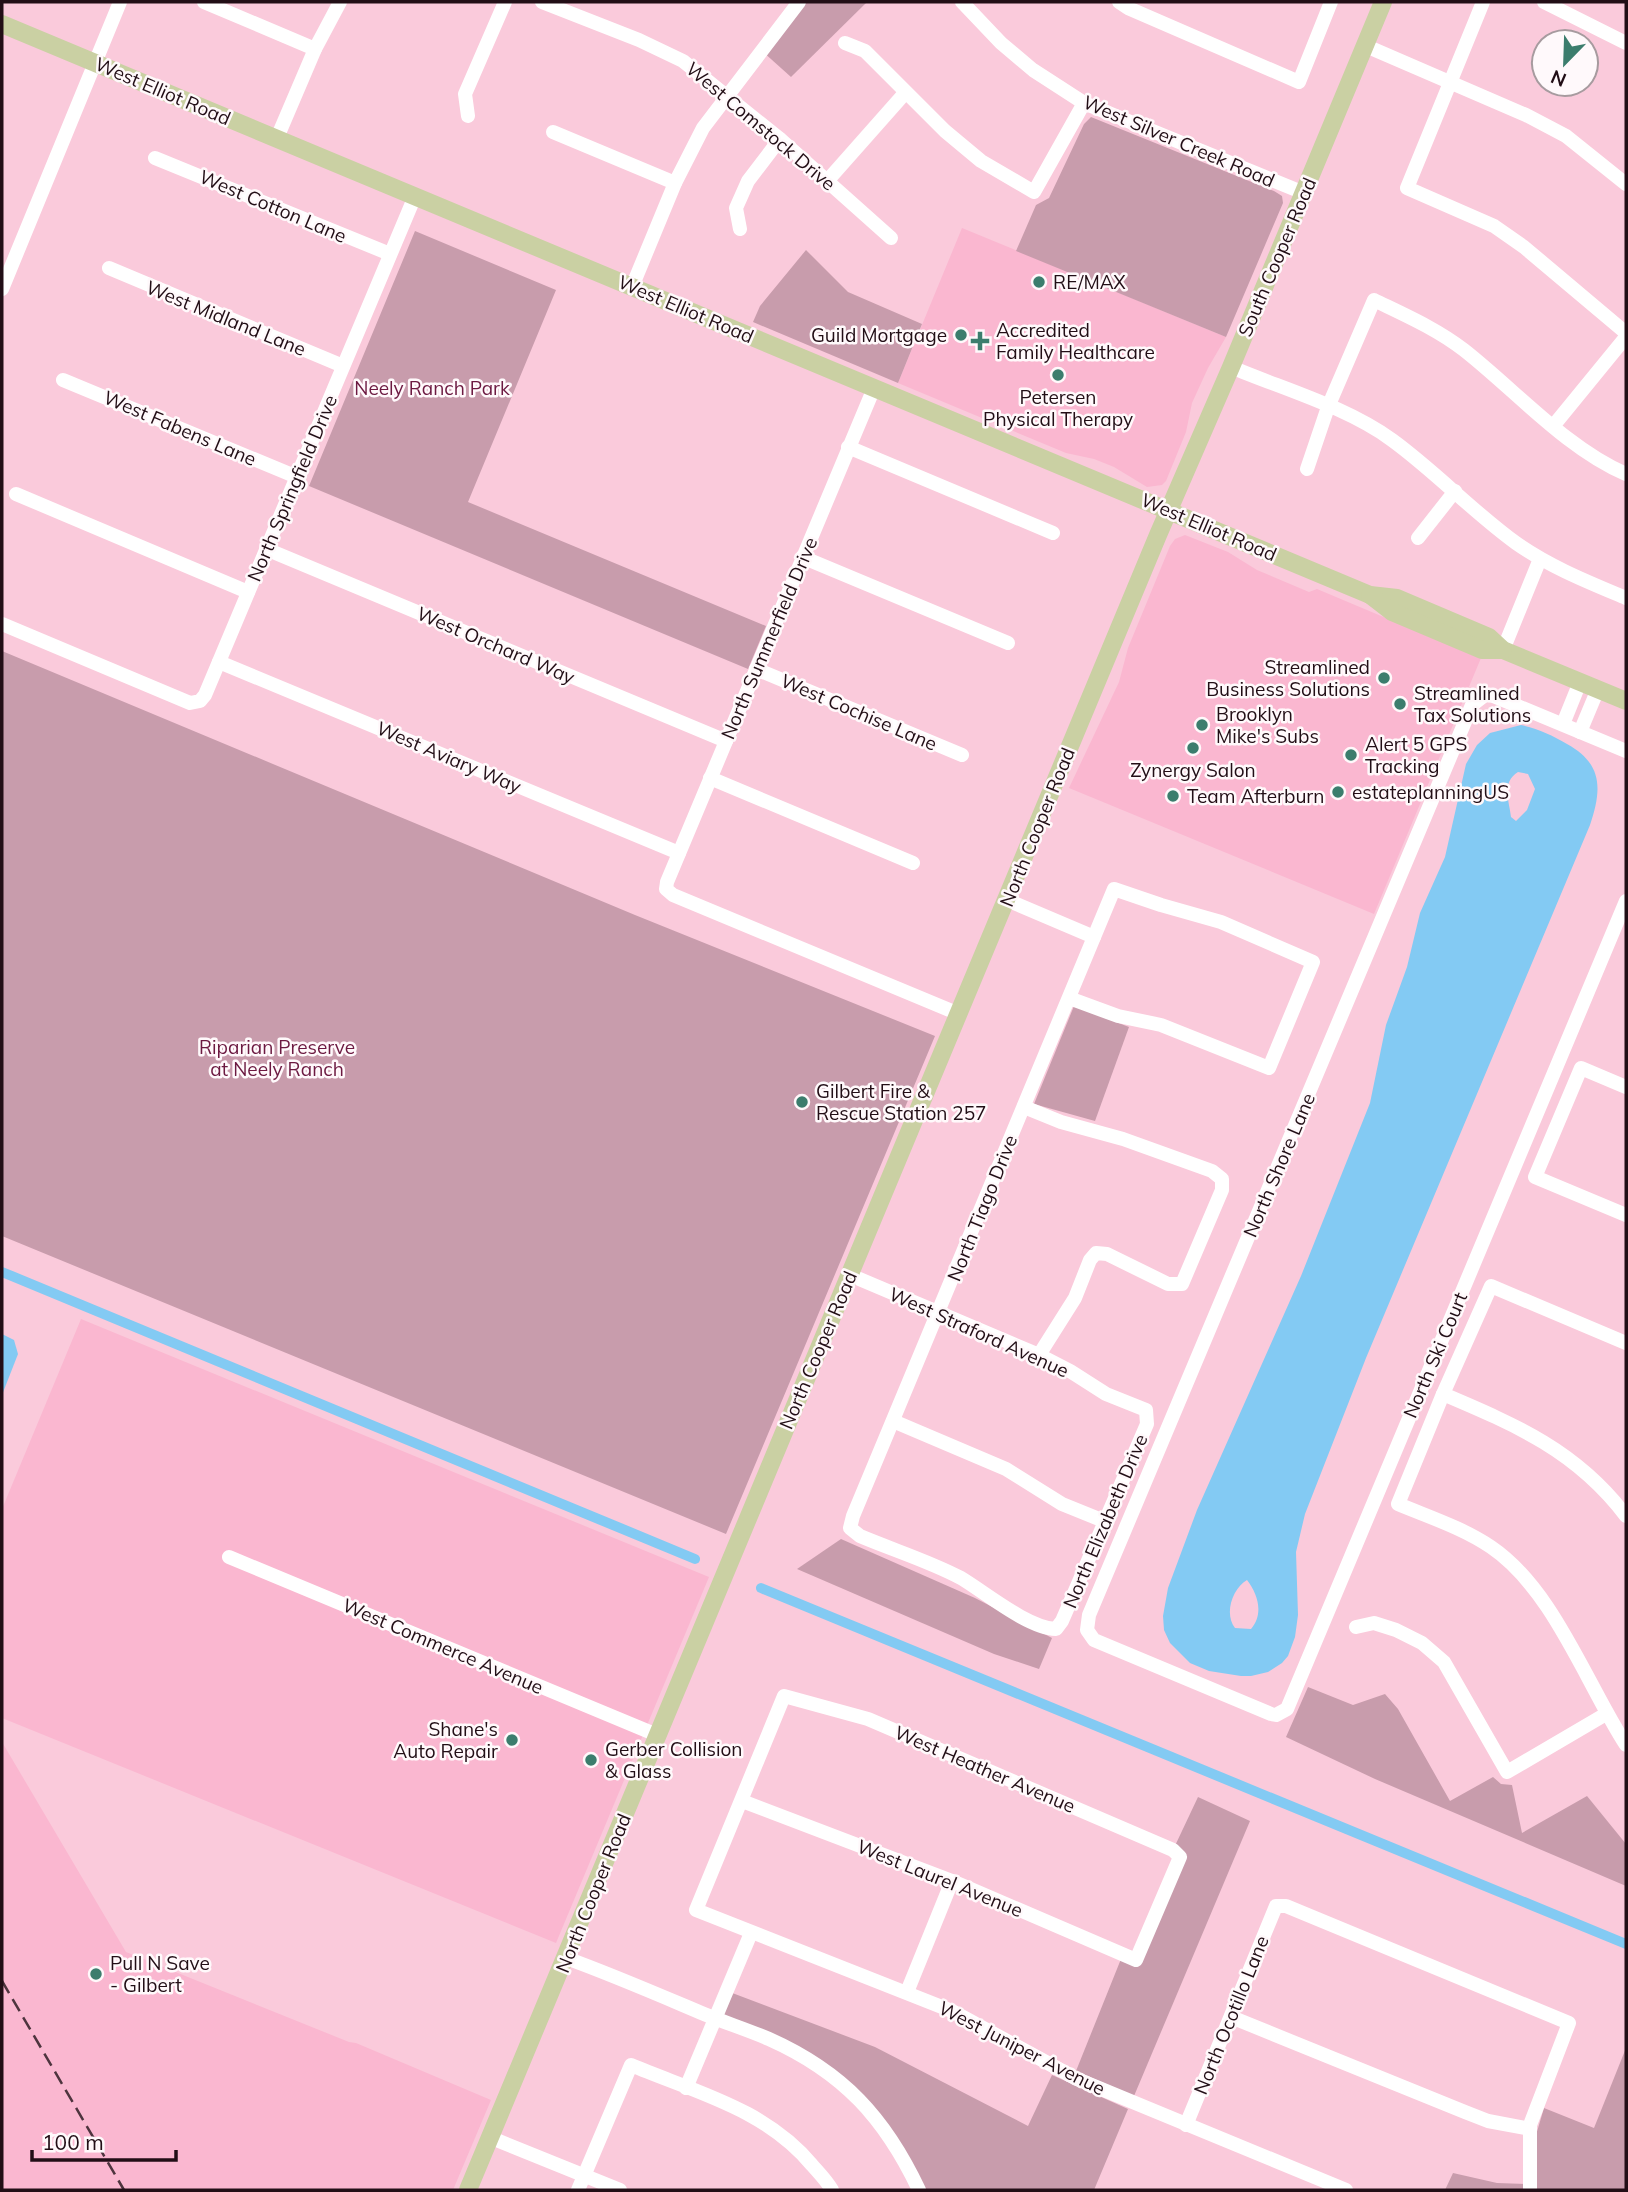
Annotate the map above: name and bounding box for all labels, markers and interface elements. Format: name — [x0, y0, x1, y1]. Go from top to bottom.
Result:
north arrow — [1530, 28, 1600, 98]
street label: West Elliot Road — [92, 52, 234, 130]
street label: West Comstock Drive — [681, 56, 841, 196]
text: N — [1547, 65, 1570, 92]
street label: West Silver Creek Road — [1079, 90, 1279, 192]
street label: West Cotton Lane — [196, 164, 350, 248]
street label: South Cooper Road — [1233, 174, 1321, 340]
street label: West Elliot Road — [615, 270, 757, 348]
place label: RE/MAX — [1053, 270, 1126, 294]
marker: RE/MAX — [1031, 274, 1047, 290]
street label: West Midland Lane — [143, 275, 309, 361]
place label: Accredited Family Healthcare — [996, 318, 1155, 364]
place label: Guild Mortgage — [811, 323, 947, 347]
marker: Guild Mortgage — [953, 327, 969, 343]
marker: Accredited Family Healthcare — [970, 331, 990, 351]
marker: Petersen Physical Therapy — [1050, 367, 1066, 383]
park label: Neely Ranch Park — [354, 376, 510, 400]
street label: West Fabens Lane — [100, 385, 260, 471]
place label: Petersen Physical Therapy — [983, 385, 1133, 431]
street label: North Springfield Drive — [242, 391, 342, 585]
street label: West Elliot Road — [1138, 488, 1280, 566]
street label: North Summerfield Drive — [716, 533, 822, 743]
street label: West Orchard Way — [413, 601, 579, 689]
place label: Streamlined Business Solutions — [1206, 655, 1370, 701]
street label: West Cochise Lane — [777, 668, 941, 756]
marker: Streamlined Business Solutions — [1376, 670, 1392, 686]
place label: Streamlined Tax Solutions — [1414, 681, 1531, 727]
marker: Streamlined Tax Solutions — [1392, 696, 1408, 712]
place label: Brooklyn Mike's Subs — [1216, 702, 1319, 748]
street label: West Aviary Way — [373, 716, 525, 798]
marker: Brooklyn Mike's Subs — [1194, 717, 1210, 733]
place label: Alert 5 GPS Tracking — [1365, 732, 1467, 778]
marker: Zynergy Salon — [1185, 740, 1201, 756]
street label: North Cooper Road — [994, 744, 1080, 910]
marker: Alert 5 GPS Tracking — [1343, 747, 1359, 763]
place label: Zynergy Salon — [1130, 758, 1256, 782]
place label: estateplanningUS — [1352, 780, 1509, 804]
place label: Team Afterburn — [1187, 784, 1324, 808]
marker: estateplanningUS — [1330, 784, 1346, 800]
marker: Team Afterburn — [1165, 788, 1181, 804]
park label: Riparian Preserve at Neely Ranch — [199, 1035, 355, 1081]
place label: Gilbert Fire & Rescue Station 257 — [816, 1079, 987, 1125]
street label: North Shore Lane — [1238, 1089, 1320, 1241]
marker: Gilbert Fire & Rescue Station 257 — [794, 1094, 810, 1110]
street label: North Tiago Drive — [942, 1131, 1022, 1285]
street label: North Cooper Road — [774, 1267, 862, 1433]
street label: West Straford Avenue — [885, 1282, 1073, 1382]
street label: North Ski Court — [1398, 1288, 1472, 1422]
street label: North Elizabeth Drive — [1057, 1430, 1153, 1612]
street label: West Commerce Avenue — [339, 1593, 547, 1699]
place label: Shane's Auto Repair — [393, 1717, 498, 1763]
street label: West Heather Avenue — [891, 1720, 1079, 1818]
marker: Shane's Auto Repair — [504, 1732, 520, 1748]
place label: Gerber Collision & Glass — [605, 1737, 742, 1783]
marker: Gerber Collision & Glass — [583, 1752, 599, 1768]
street label: North Cooper Road — [550, 1810, 636, 1976]
street label: West Laurel Avenue — [854, 1834, 1026, 1922]
street label: North Ocotillo Lane — [1188, 1932, 1274, 2098]
place label: Pull N Save - Gilbert — [110, 1951, 210, 1997]
marker: Pull N Save - Gilbert — [88, 1966, 104, 1982]
street label: West Juniper Avenue — [935, 1996, 1109, 2100]
scale bar — [32, 2118, 175, 2162]
text: 100 m — [42, 2129, 104, 2155]

